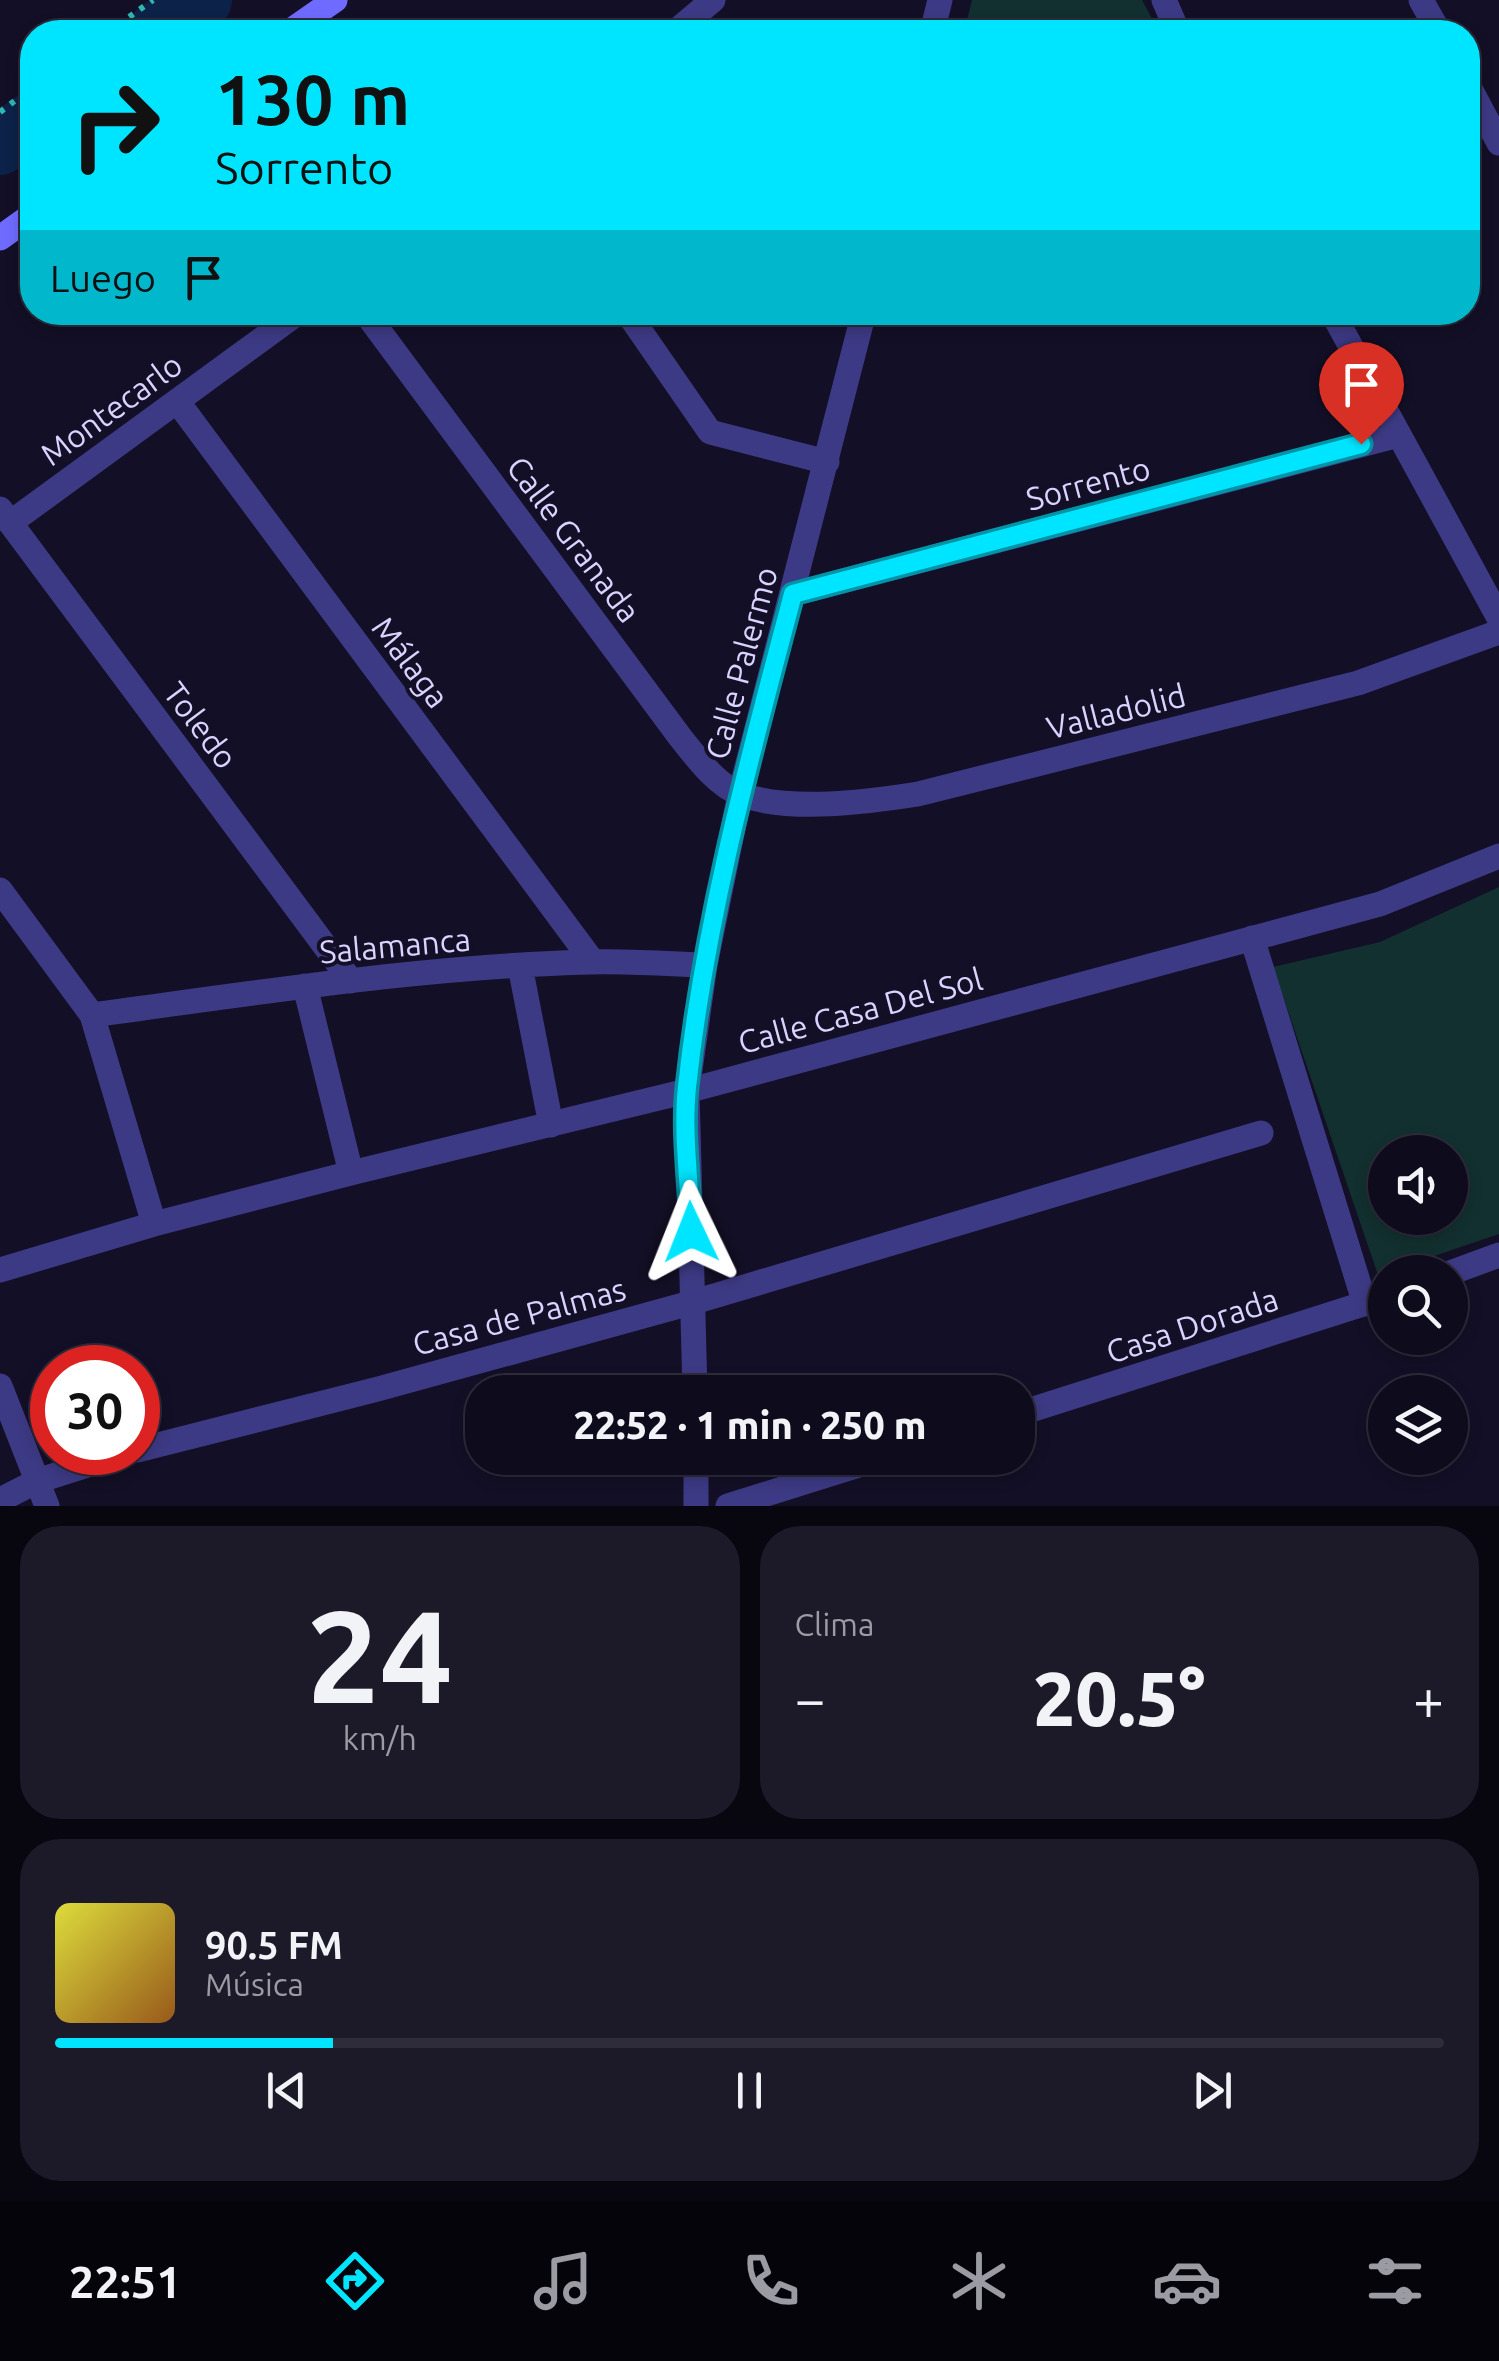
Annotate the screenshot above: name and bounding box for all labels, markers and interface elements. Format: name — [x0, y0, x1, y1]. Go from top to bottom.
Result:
icon: right — [50, 60, 180, 190]
text: 130 m — [215, 60, 410, 138]
text: Sorrento — [215, 142, 393, 193]
icon: arrive — [176, 250, 231, 305]
text: Luego — [50, 257, 156, 299]
pin — [1319, 342, 1404, 445]
street label: Montecarlo — [33, 346, 189, 472]
icon: arrive — [1334, 357, 1389, 412]
street label: Calle Granada — [500, 449, 648, 629]
street label: Sorrento — [1022, 449, 1154, 517]
street label: Calle Palermo — [698, 563, 784, 763]
street label: Málaga — [365, 610, 457, 714]
street label: Toledo — [157, 675, 245, 775]
street label: Valladolid — [1043, 676, 1189, 746]
street label: Salamanca — [318, 920, 472, 970]
street label: Calle Casa Del Sol — [734, 960, 986, 1060]
map controls — [1368, 1135, 1468, 1475]
button: sound — [1368, 1135, 1468, 1235]
position arrow — [639, 1180, 743, 1284]
button: search — [1368, 1255, 1468, 1355]
street label: Casa de Palmas — [409, 1270, 629, 1362]
street label: Casa Dorada — [1101, 1280, 1283, 1370]
speed limit sign: 30 — [30, 1345, 160, 1475]
button: layers — [1368, 1375, 1468, 1475]
text: 22:52 · 1 min · 250 m — [573, 1404, 927, 1446]
text: 24 — [306, 1582, 453, 1728]
text: Clima — [795, 1606, 874, 1642]
text: 20.5° — [1033, 1656, 1206, 1740]
text: − — [795, 1668, 826, 1729]
text: + — [1413, 1668, 1444, 1729]
text: km/h — [343, 1720, 417, 1756]
text: 90.5 FM — [205, 1924, 343, 1966]
text: Música — [205, 1966, 304, 2002]
icon: previous — [259, 2063, 314, 2118]
icon: pause — [722, 2063, 777, 2118]
icon: next — [1185, 2063, 1240, 2118]
icon: directions — [320, 2246, 390, 2316]
icon: music — [528, 2246, 598, 2316]
icon: phone — [736, 2246, 806, 2316]
icon: climate — [944, 2246, 1014, 2316]
icon: car — [1152, 2246, 1222, 2316]
icon: filters — [1360, 2246, 1430, 2316]
text: 22:51 — [69, 2256, 182, 2307]

